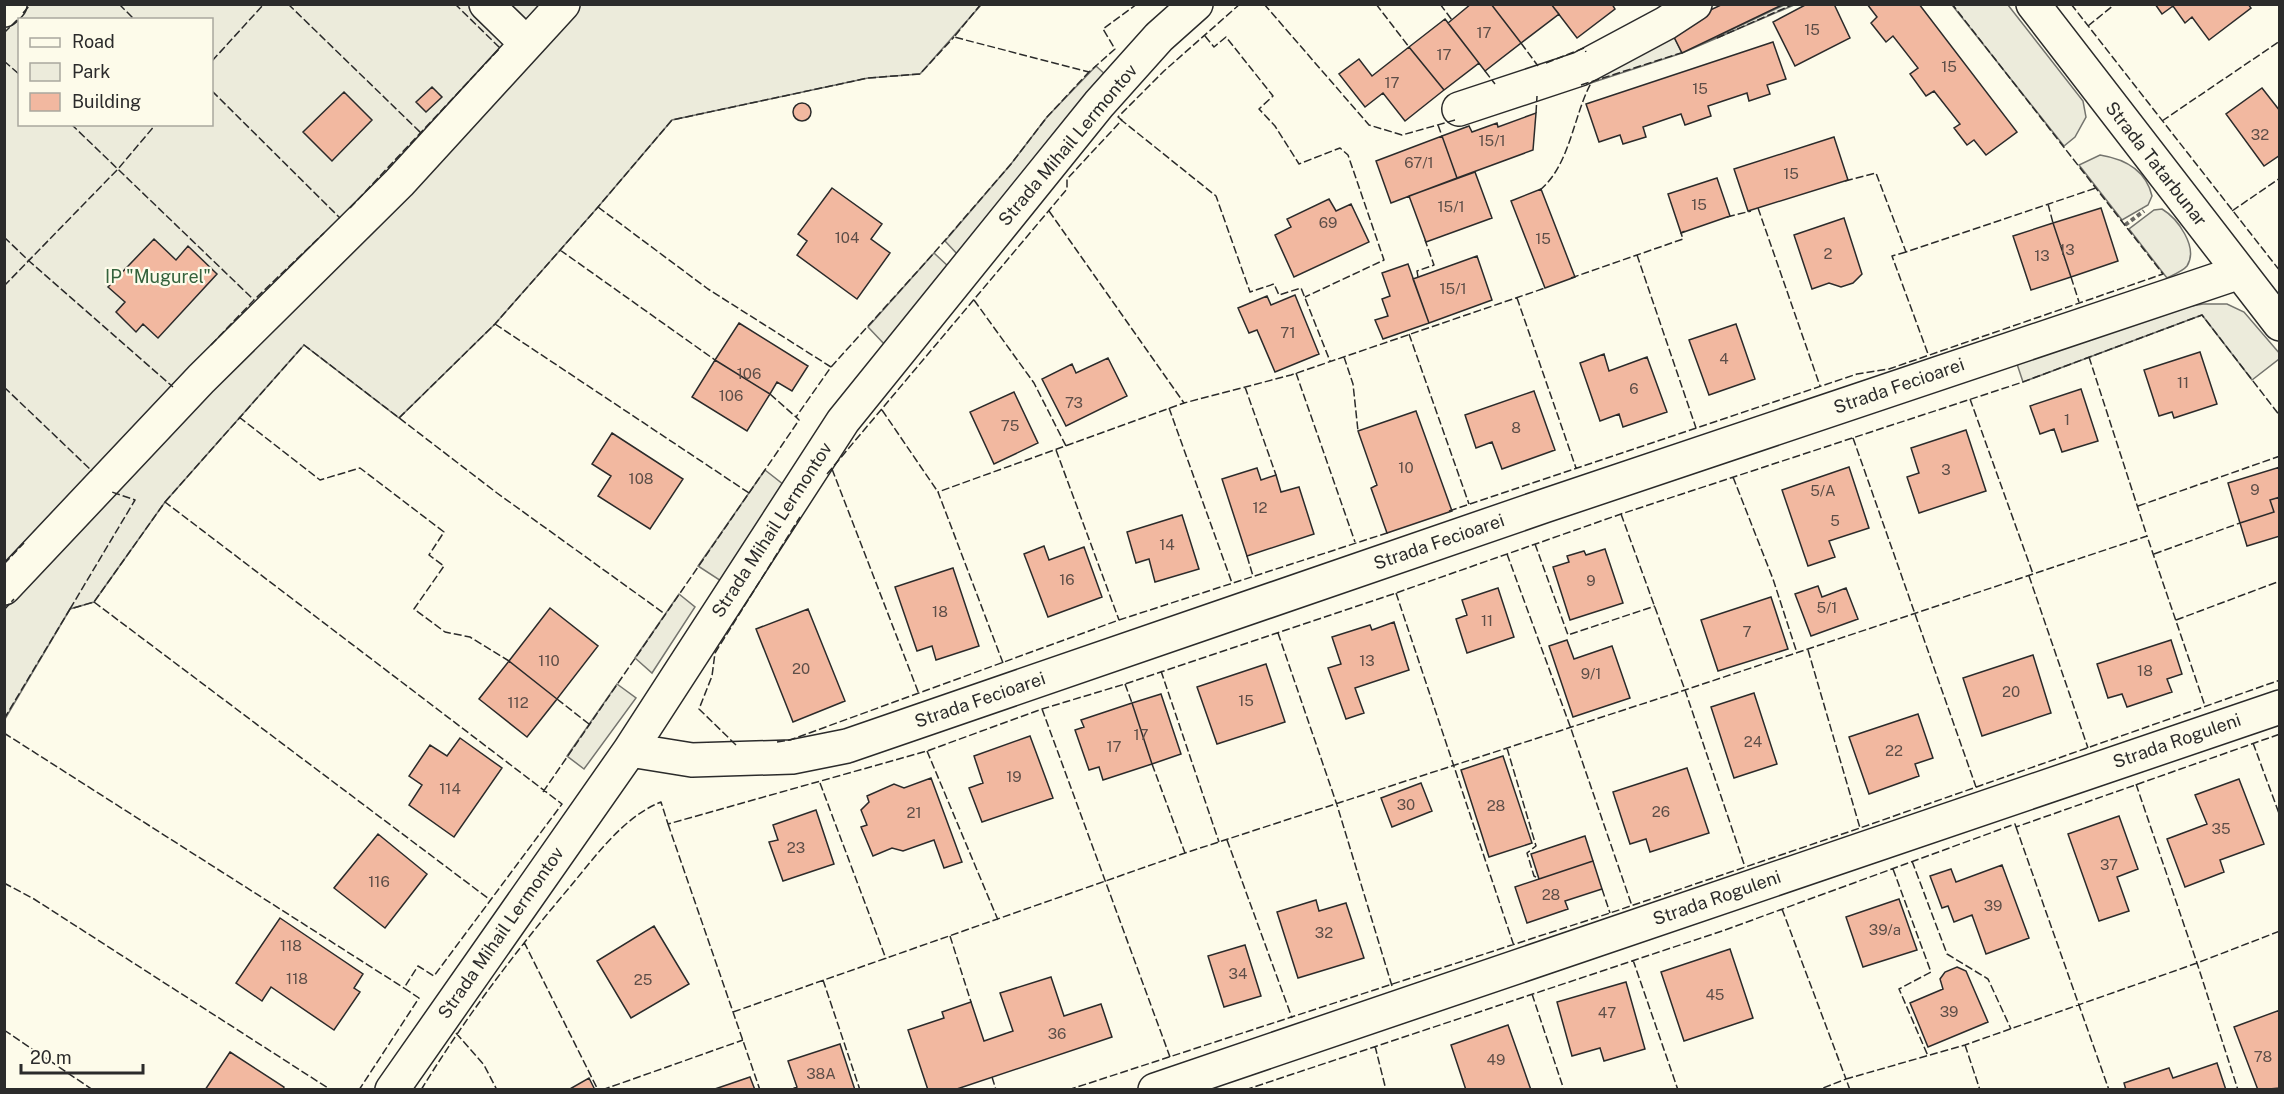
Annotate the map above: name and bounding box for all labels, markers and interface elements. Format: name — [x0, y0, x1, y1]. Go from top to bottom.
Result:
legend — [18, 18, 213, 126]
house number: 15 — [1804, 21, 1820, 38]
house number: 17 — [1476, 24, 1492, 41]
text: Road — [72, 31, 115, 52]
house number: 17 — [1436, 46, 1452, 63]
house number: 15 — [1941, 58, 1957, 75]
street label: Strada Mihail Lermontov — [994, 60, 1141, 230]
text: Park — [72, 61, 110, 82]
house number: 17 — [1384, 74, 1400, 91]
house number: 15 — [1692, 80, 1708, 97]
text: Building — [72, 91, 141, 112]
street label: Strada Tatarbunar — [2101, 97, 2212, 230]
house number: 32 — [2251, 126, 2269, 143]
house number: 15/1 — [1478, 132, 1506, 149]
house number: 67/1 — [1404, 154, 1434, 171]
house number: 15 — [1783, 165, 1799, 182]
house number: 15 — [1691, 196, 1707, 213]
house number: 15/1 — [1437, 198, 1465, 215]
house number: 69 — [1319, 214, 1337, 231]
house number: 104 — [835, 229, 859, 246]
house number: 15 — [1535, 230, 1551, 247]
house number: 13 — [2059, 241, 2075, 258]
house number: 2 — [1824, 245, 1833, 262]
house number: 13 — [2034, 247, 2050, 264]
park label: IP "Mugurel" — [105, 266, 211, 287]
house number: 15/1 — [1439, 280, 1467, 297]
house number: 71 — [1280, 324, 1296, 341]
house number: 4 — [1719, 350, 1729, 367]
street label: Strada Fecioarei — [1831, 353, 1967, 418]
house number: 106 — [737, 365, 761, 382]
house number: 11 — [2177, 374, 2189, 391]
house number: 6 — [1629, 380, 1639, 397]
house number: 106 — [719, 387, 743, 404]
house number: 73 — [1065, 394, 1083, 411]
house number: 1 — [2064, 411, 2070, 428]
house number: 75 — [1001, 417, 1019, 434]
house number: 8 — [1511, 419, 1521, 436]
street label: Strada Mihail Lermontov — [707, 438, 836, 621]
house number: 10 — [1398, 459, 1414, 476]
house number: 3 — [1941, 461, 1951, 478]
house number: 108 — [629, 470, 653, 487]
house number: 9 — [2250, 481, 2260, 498]
house number: 5/A — [1810, 482, 1836, 499]
house number: 12 — [1252, 499, 1268, 516]
street label: Strada Fecioarei — [1371, 509, 1507, 574]
house number: 5 — [1830, 512, 1840, 529]
house number: 14 — [1159, 536, 1175, 553]
house number: 16 — [1059, 571, 1075, 588]
house number: 9 — [1586, 572, 1596, 589]
house number: 5/1 — [1817, 599, 1837, 616]
house number: 18 — [932, 603, 948, 620]
house number: 11 — [1481, 612, 1493, 629]
house number: 7 — [1742, 623, 1752, 640]
house number: 110 — [538, 652, 560, 669]
house number: 13 — [1359, 652, 1375, 669]
house number: 20 — [792, 660, 810, 677]
house number: 18 — [2137, 662, 2153, 679]
house number: 9/1 — [1581, 665, 1601, 682]
street label: Strada Fecioarei — [912, 667, 1048, 732]
house number: 20 — [2002, 683, 2020, 700]
house number: 15 — [1238, 692, 1254, 709]
house number: 112 — [507, 694, 529, 711]
street label: Strada Roguleni — [2110, 709, 2244, 772]
house number: 17 — [1133, 726, 1149, 743]
house number: 24 — [1744, 733, 1762, 750]
house number: 17 — [1106, 738, 1122, 755]
house number: 22 — [1885, 742, 1903, 759]
house number: 19 — [1006, 768, 1022, 785]
house number: 114 — [439, 780, 461, 797]
house number: 30 — [1397, 796, 1415, 813]
house number: 28 — [1487, 797, 1505, 814]
house number: 26 — [1652, 803, 1670, 820]
house number: 21 — [906, 804, 922, 821]
house number: 35 — [2211, 820, 2231, 837]
house number: 23 — [787, 839, 805, 856]
street label: Strada Mihail Lermontov — [433, 843, 568, 1023]
house number: 37 — [2100, 856, 2118, 873]
street label: Strada Roguleni — [1650, 866, 1784, 929]
house number: 116 — [368, 873, 390, 890]
house number: 28 — [1542, 886, 1560, 903]
house number: 39 — [1984, 897, 2002, 914]
house number: 39/a — [1869, 921, 1901, 938]
house number: 32 — [1315, 924, 1333, 941]
house number: 118 — [280, 937, 302, 954]
house number: 34 — [1229, 965, 1247, 982]
house number: 118 — [286, 970, 308, 987]
house number: 25 — [634, 971, 652, 988]
house number: 45 — [1706, 986, 1724, 1003]
house number: 39 — [1940, 1003, 1958, 1020]
house number: 47 — [1598, 1004, 1616, 1021]
house number: 36 — [1048, 1025, 1066, 1042]
scale bar — [21, 1037, 142, 1075]
text: 20 m — [30, 1047, 72, 1068]
house number: 78 — [2254, 1048, 2272, 1065]
house number: 49 — [1487, 1051, 1505, 1068]
house number: 38A — [806, 1065, 836, 1082]

